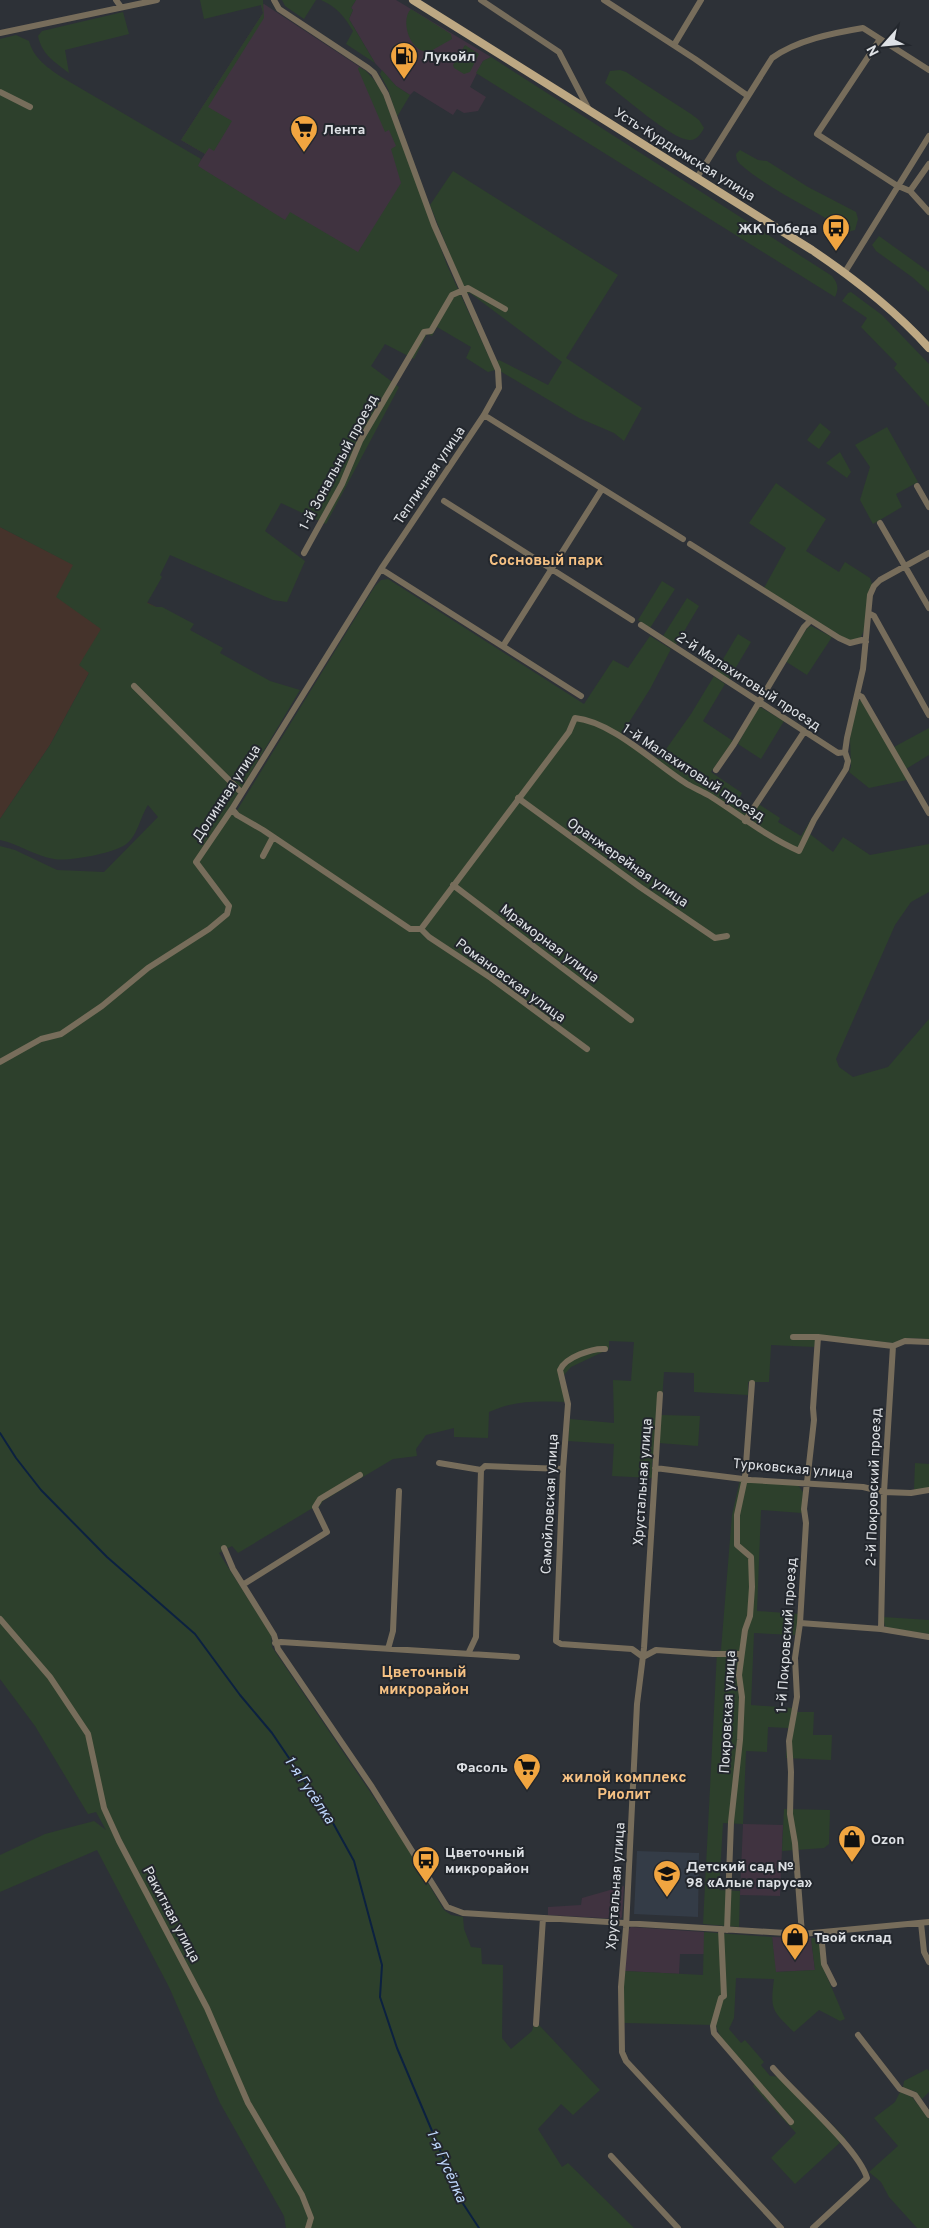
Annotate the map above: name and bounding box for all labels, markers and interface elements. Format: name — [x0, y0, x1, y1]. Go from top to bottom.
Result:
north arrow — [859, 20, 909, 70]
fuel station icon: Лукойл — [389, 41, 419, 80]
text: N — [864, 42, 884, 59]
place label: Лукойл — [423, 49, 476, 66]
street label: Усть-Курдюмская улица — [611, 105, 758, 206]
supermarket icon: Лента — [289, 114, 319, 153]
place label: Лента — [323, 122, 365, 139]
bus stop icon: ЖК Победа — [821, 213, 851, 252]
place label: ЖК Победа — [738, 221, 817, 238]
street label: 1-й Зональный проезд — [296, 392, 382, 533]
street label: Тепличная улица — [391, 423, 469, 528]
district label: Сосновый парк — [489, 552, 603, 571]
street label: 2-й Малахитовый проезд — [673, 629, 824, 735]
street label: 1-й Малахитовый проезд — [619, 721, 768, 826]
street label: Долинная улица — [190, 742, 265, 846]
street label: Оранжерейная улица — [563, 815, 691, 912]
street label: Мраморная улица — [496, 902, 602, 987]
street label: Романовская улица — [452, 936, 568, 1027]
street label: 2-й Покровский проезд — [863, 1408, 886, 1567]
street label: Хрустальная улица — [631, 1418, 656, 1546]
street label: Самойловская улица — [538, 1433, 563, 1575]
street label: Турковская улица — [732, 1456, 854, 1483]
street label: 1-й Покровский проезд — [774, 1557, 801, 1713]
street label: Покровская улица — [717, 1650, 740, 1774]
district label: Цветочный микрорайон — [379, 1664, 469, 1700]
supermarket icon: Фасоль — [512, 1752, 542, 1791]
water label: 1-я Гусёлка — [279, 1753, 338, 1829]
place label: Фасоль — [457, 1760, 508, 1777]
district label: жилой комплекс Риолит — [562, 1769, 687, 1805]
street label: Хрустальная улица — [604, 1822, 629, 1950]
shop icon: Ozon — [837, 1824, 867, 1863]
place label: Ozon — [871, 1832, 904, 1849]
bus stop icon: Цветочный микрорайон — [411, 1845, 441, 1884]
place label: Цветочный микрорайон — [445, 1845, 529, 1878]
school or university icon: Детский сад № 98 «Алые паруса» — [652, 1859, 682, 1898]
place label: Детский сад № 98 «Алые паруса» — [686, 1859, 813, 1892]
street label: Ракитная улица — [138, 1864, 203, 1965]
shop icon: Твой склад — [780, 1922, 810, 1961]
place label: Твой склад — [814, 1930, 892, 1947]
water label: 1-я Гусёлка — [421, 2127, 470, 2206]

